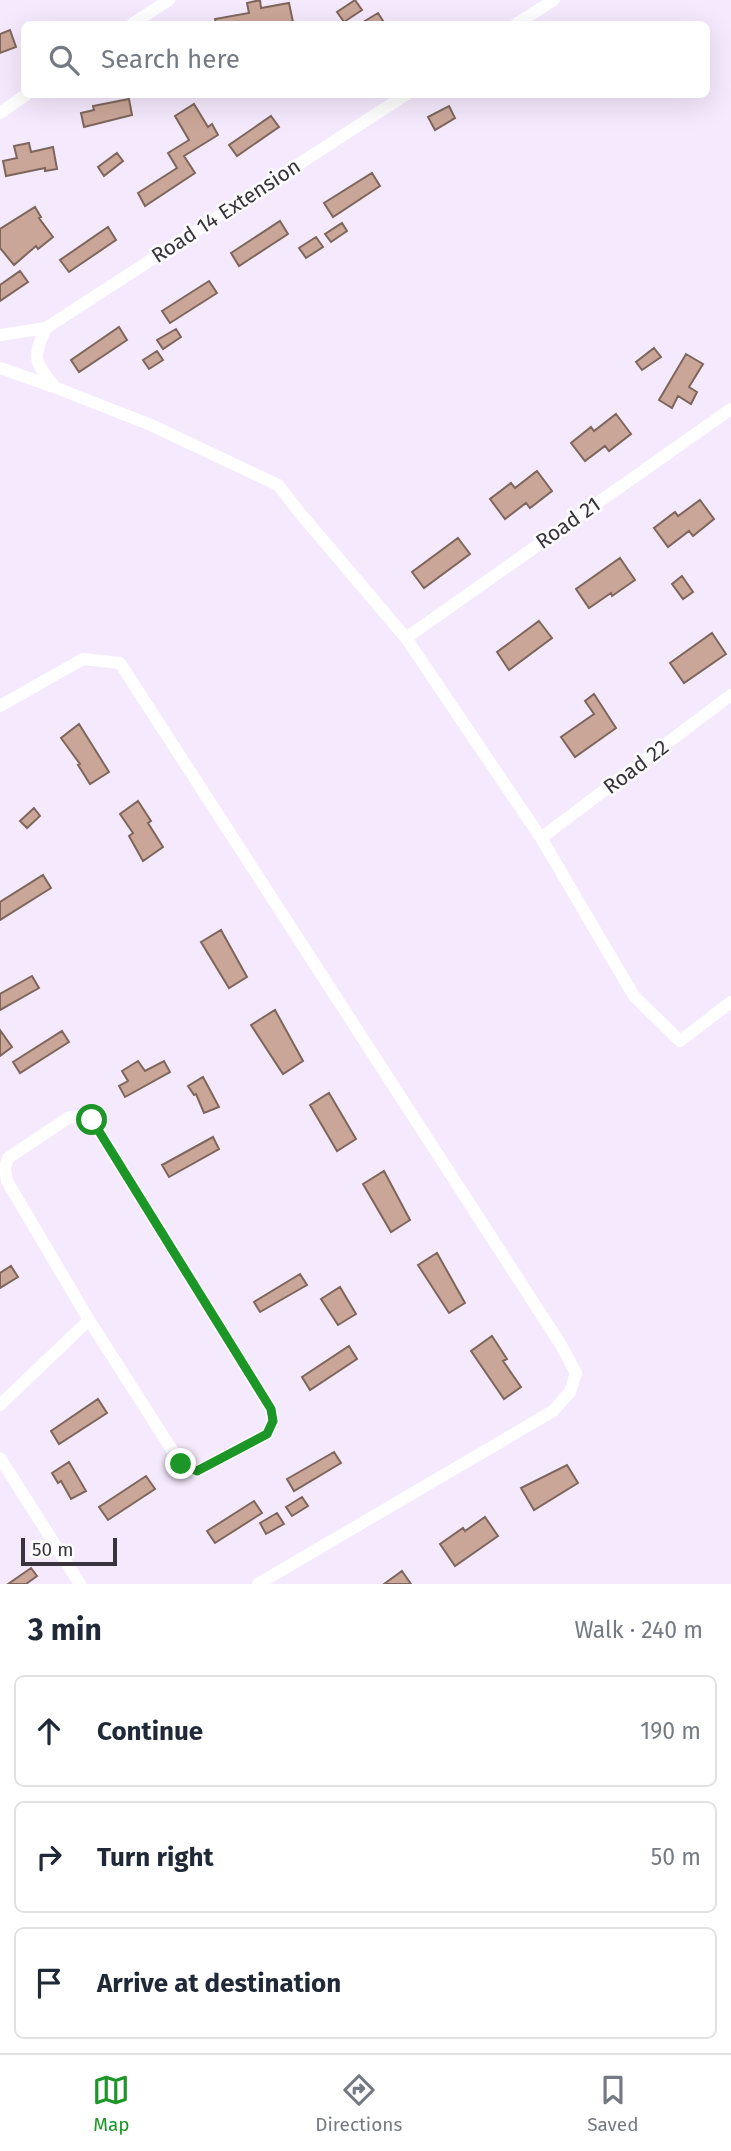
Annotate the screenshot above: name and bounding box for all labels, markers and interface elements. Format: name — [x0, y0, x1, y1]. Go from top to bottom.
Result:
search box — [21, 21, 710, 98]
icon: search — [45, 41, 83, 79]
text: Search here — [101, 44, 240, 75]
street label: Road 14 Extension — [147, 153, 305, 269]
street label: Road 21 — [531, 491, 605, 555]
street label: Road 22 — [598, 734, 674, 800]
route start — [76, 1104, 107, 1135]
route end — [165, 1448, 196, 1479]
scale bar — [21, 1535, 117, 1567]
text: 50 m — [32, 1538, 73, 1561]
text: 3 min — [28, 1612, 102, 1648]
text: Walk · 240 m — [575, 1616, 703, 1644]
icon: ahead — [30, 1712, 68, 1750]
text: Continue — [97, 1716, 203, 1747]
text: 190 m — [640, 1717, 701, 1745]
icon: right — [30, 1838, 68, 1876]
text: Turn right — [97, 1842, 214, 1873]
text: 50 m — [651, 1843, 701, 1871]
icon: arrive — [30, 1964, 68, 2002]
text: Arrive at destination — [97, 1968, 341, 1999]
tab: Map — [92, 2071, 130, 2136]
tab: Directions — [315, 2071, 402, 2136]
tab: Saved — [587, 2071, 639, 2136]

